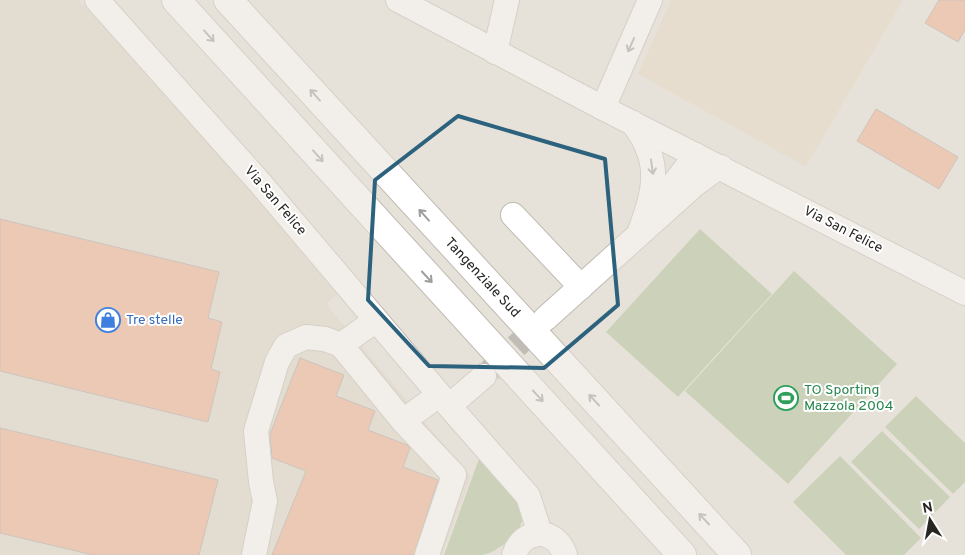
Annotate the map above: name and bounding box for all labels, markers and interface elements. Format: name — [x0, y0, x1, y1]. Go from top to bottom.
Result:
one-way arrow — [203, 29, 215, 42]
one-way arrow — [625, 37, 635, 52]
one-way arrow — [309, 89, 321, 102]
one-way arrow — [312, 150, 324, 163]
one-way arrow — [648, 158, 658, 174]
street label: Via San Felice — [240, 163, 310, 239]
street label: Via San Felice — [801, 203, 885, 257]
one-way arrow — [419, 209, 430, 222]
street label: Tangenziale Sud — [441, 235, 523, 321]
one-way arrow — [421, 270, 433, 283]
shop icon: Tre stelle — [95, 307, 121, 333]
place label: Tre stelle — [126, 312, 183, 329]
place label: TO Sporting Mazzola 2004 — [804, 382, 893, 415]
sports icon: TO Sporting Mazzola 2004 — [773, 385, 799, 411]
one-way arrow — [532, 390, 544, 402]
one-way arrow — [588, 393, 600, 406]
north arrow — [905, 495, 955, 545]
text: N — [921, 499, 934, 518]
one-way arrow — [698, 513, 710, 526]

